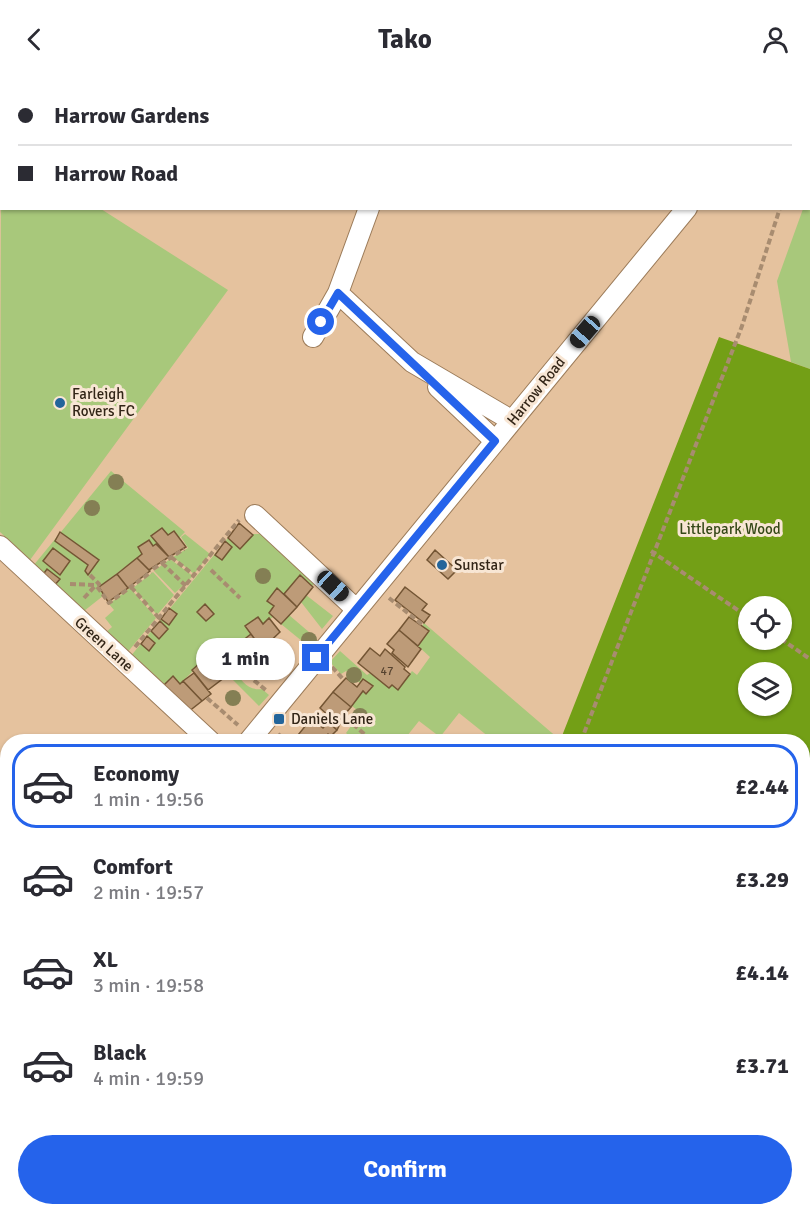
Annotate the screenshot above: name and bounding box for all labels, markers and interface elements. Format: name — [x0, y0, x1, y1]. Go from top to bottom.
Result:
icon: back — [18, 23, 51, 56]
text: Tako — [378, 23, 432, 56]
icon: person — [759, 23, 792, 56]
text: Harrow Gardens — [54, 102, 209, 129]
text: Harrow Road — [54, 160, 178, 187]
route start — [307, 308, 334, 335]
car — [566, 313, 604, 351]
street label: Harrow Road — [503, 353, 569, 429]
place label: Farleigh Rovers FC — [72, 385, 135, 420]
marker: Farleigh Rovers FC — [53, 396, 67, 410]
park label: Littlepark Wood — [679, 520, 781, 538]
place label: Sunstar — [454, 556, 504, 574]
marker: Sunstar — [435, 558, 449, 572]
car — [314, 567, 352, 605]
map controls — [738, 596, 792, 716]
button: locate — [738, 596, 792, 650]
street label: Green Lane — [71, 613, 137, 675]
callout: 1 min — [196, 637, 295, 679]
route end — [302, 644, 329, 671]
text: 1 min — [221, 646, 270, 671]
button: layers — [738, 662, 792, 716]
house number: 47 — [381, 664, 393, 679]
place label: Daniels Lane — [291, 710, 373, 728]
marker: Daniels Lane — [272, 712, 286, 726]
icon: car — [21, 759, 75, 813]
text: Economy — [93, 760, 179, 787]
text: £2.44 — [735, 773, 789, 800]
text: 1 min · 19:56 — [93, 787, 204, 812]
icon: car — [21, 852, 75, 906]
text: Comfort — [93, 853, 173, 880]
text: £3.29 — [735, 866, 789, 893]
text: 2 min · 19:57 — [93, 880, 204, 905]
icon: car — [21, 945, 75, 999]
text: XL — [93, 946, 118, 973]
text: £4.14 — [735, 959, 789, 986]
text: 3 min · 19:58 — [93, 973, 204, 998]
icon: car — [21, 1038, 75, 1092]
text: Black — [93, 1039, 147, 1066]
text: £3.71 — [735, 1052, 789, 1079]
text: 4 min · 19:59 — [93, 1066, 204, 1091]
button: Confirm — [18, 1135, 792, 1204]

